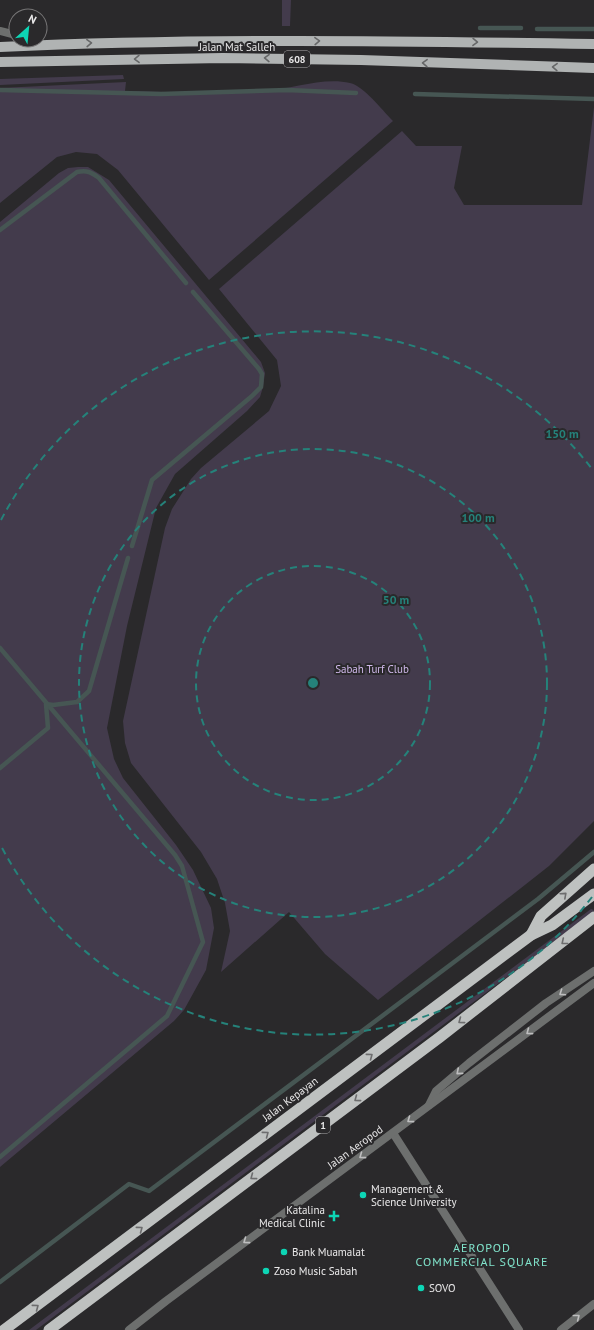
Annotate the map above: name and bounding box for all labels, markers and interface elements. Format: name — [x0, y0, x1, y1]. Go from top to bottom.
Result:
north arrow — [8, 8, 48, 48]
text: N — [26, 11, 39, 27]
one-way arrow — [314, 37, 320, 46]
one-way arrow — [472, 38, 478, 46]
one-way arrow — [86, 39, 92, 48]
street label: Jalan Mat Salleh — [198, 40, 275, 54]
road number: 608 — [284, 51, 310, 67]
one-way arrow — [264, 54, 270, 63]
one-way arrow — [134, 55, 140, 63]
one-way arrow — [422, 59, 428, 67]
one-way arrow — [552, 63, 558, 71]
text: 150 m — [545, 426, 579, 441]
text: 100 m — [461, 510, 495, 525]
text: 50 m — [383, 592, 409, 607]
park label: Sabah Turf Club — [335, 662, 409, 676]
centre of rings — [306, 676, 320, 690]
one-way arrow — [560, 893, 567, 900]
one-way arrow — [561, 937, 568, 944]
one-way arrow — [559, 988, 566, 995]
one-way arrow — [458, 1016, 465, 1023]
one-way arrow — [526, 1027, 533, 1034]
one-way arrow — [366, 1053, 373, 1060]
one-way arrow — [456, 1068, 463, 1075]
street label: Jalan Kepayan — [259, 1074, 321, 1125]
one-way arrow — [354, 1094, 361, 1101]
one-way arrow — [408, 1115, 415, 1122]
road number: 1 — [316, 1117, 330, 1133]
street label: Jalan Aeropod — [324, 1122, 386, 1172]
one-way arrow — [262, 1131, 269, 1139]
one-way arrow — [359, 1151, 366, 1159]
one-way arrow — [250, 1172, 257, 1179]
place label: Management & Science University — [371, 1182, 458, 1209]
marker: Management & Science University — [358, 1190, 368, 1200]
place label: Katalina Medical Clinic — [259, 1203, 325, 1230]
marker: Katalina Medical Clinic — [328, 1210, 340, 1222]
one-way arrow — [135, 1226, 142, 1233]
one-way arrow — [243, 1237, 250, 1244]
district label: AEROPOD COMMERCIAL SQUARE — [415, 1240, 549, 1269]
place label: Bank Muamalat — [292, 1245, 365, 1259]
marker: Bank Muamalat — [279, 1247, 289, 1257]
place label: Zoso Music Sabah — [274, 1264, 357, 1278]
marker: Zoso Music Sabah — [261, 1266, 271, 1276]
place label: SOVO — [429, 1281, 456, 1295]
marker: SOVO — [416, 1283, 426, 1293]
one-way arrow — [31, 1304, 38, 1311]
one-way arrow — [573, 1315, 580, 1322]

